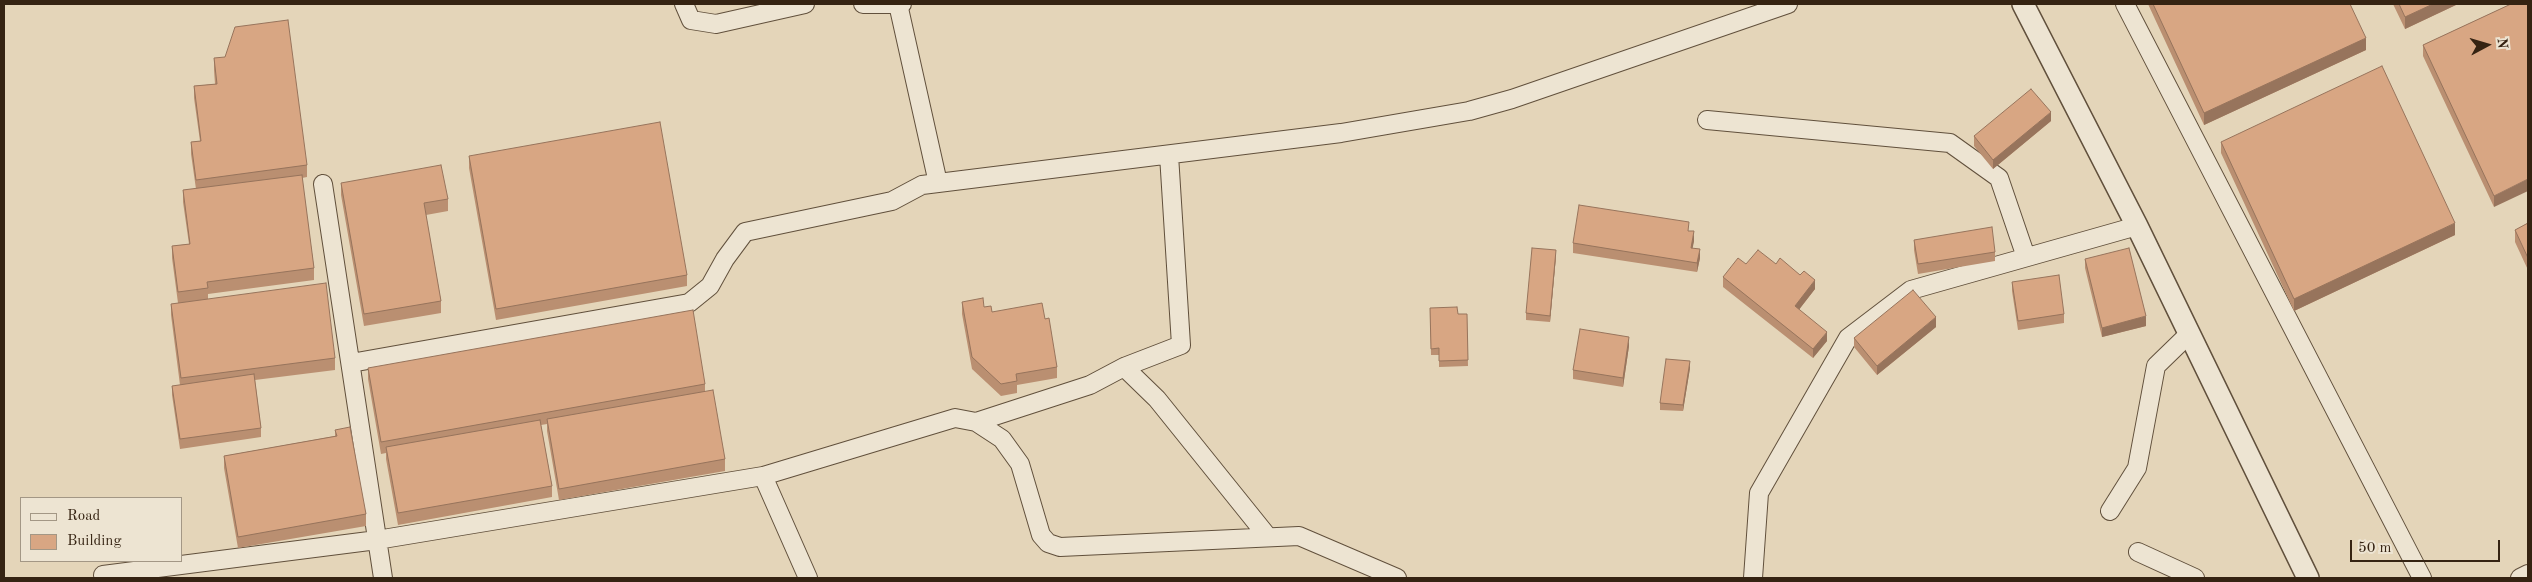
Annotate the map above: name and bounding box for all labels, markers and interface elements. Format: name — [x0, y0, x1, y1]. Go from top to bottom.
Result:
north arrow — [2462, 20, 2512, 70]
text: N — [2494, 37, 2509, 49]
legend — [20, 497, 182, 562]
text: Road — [67, 509, 100, 524]
scale bar — [2352, 530, 2502, 562]
text: Building — [67, 534, 122, 549]
text: 50 m — [2358, 541, 2392, 556]

